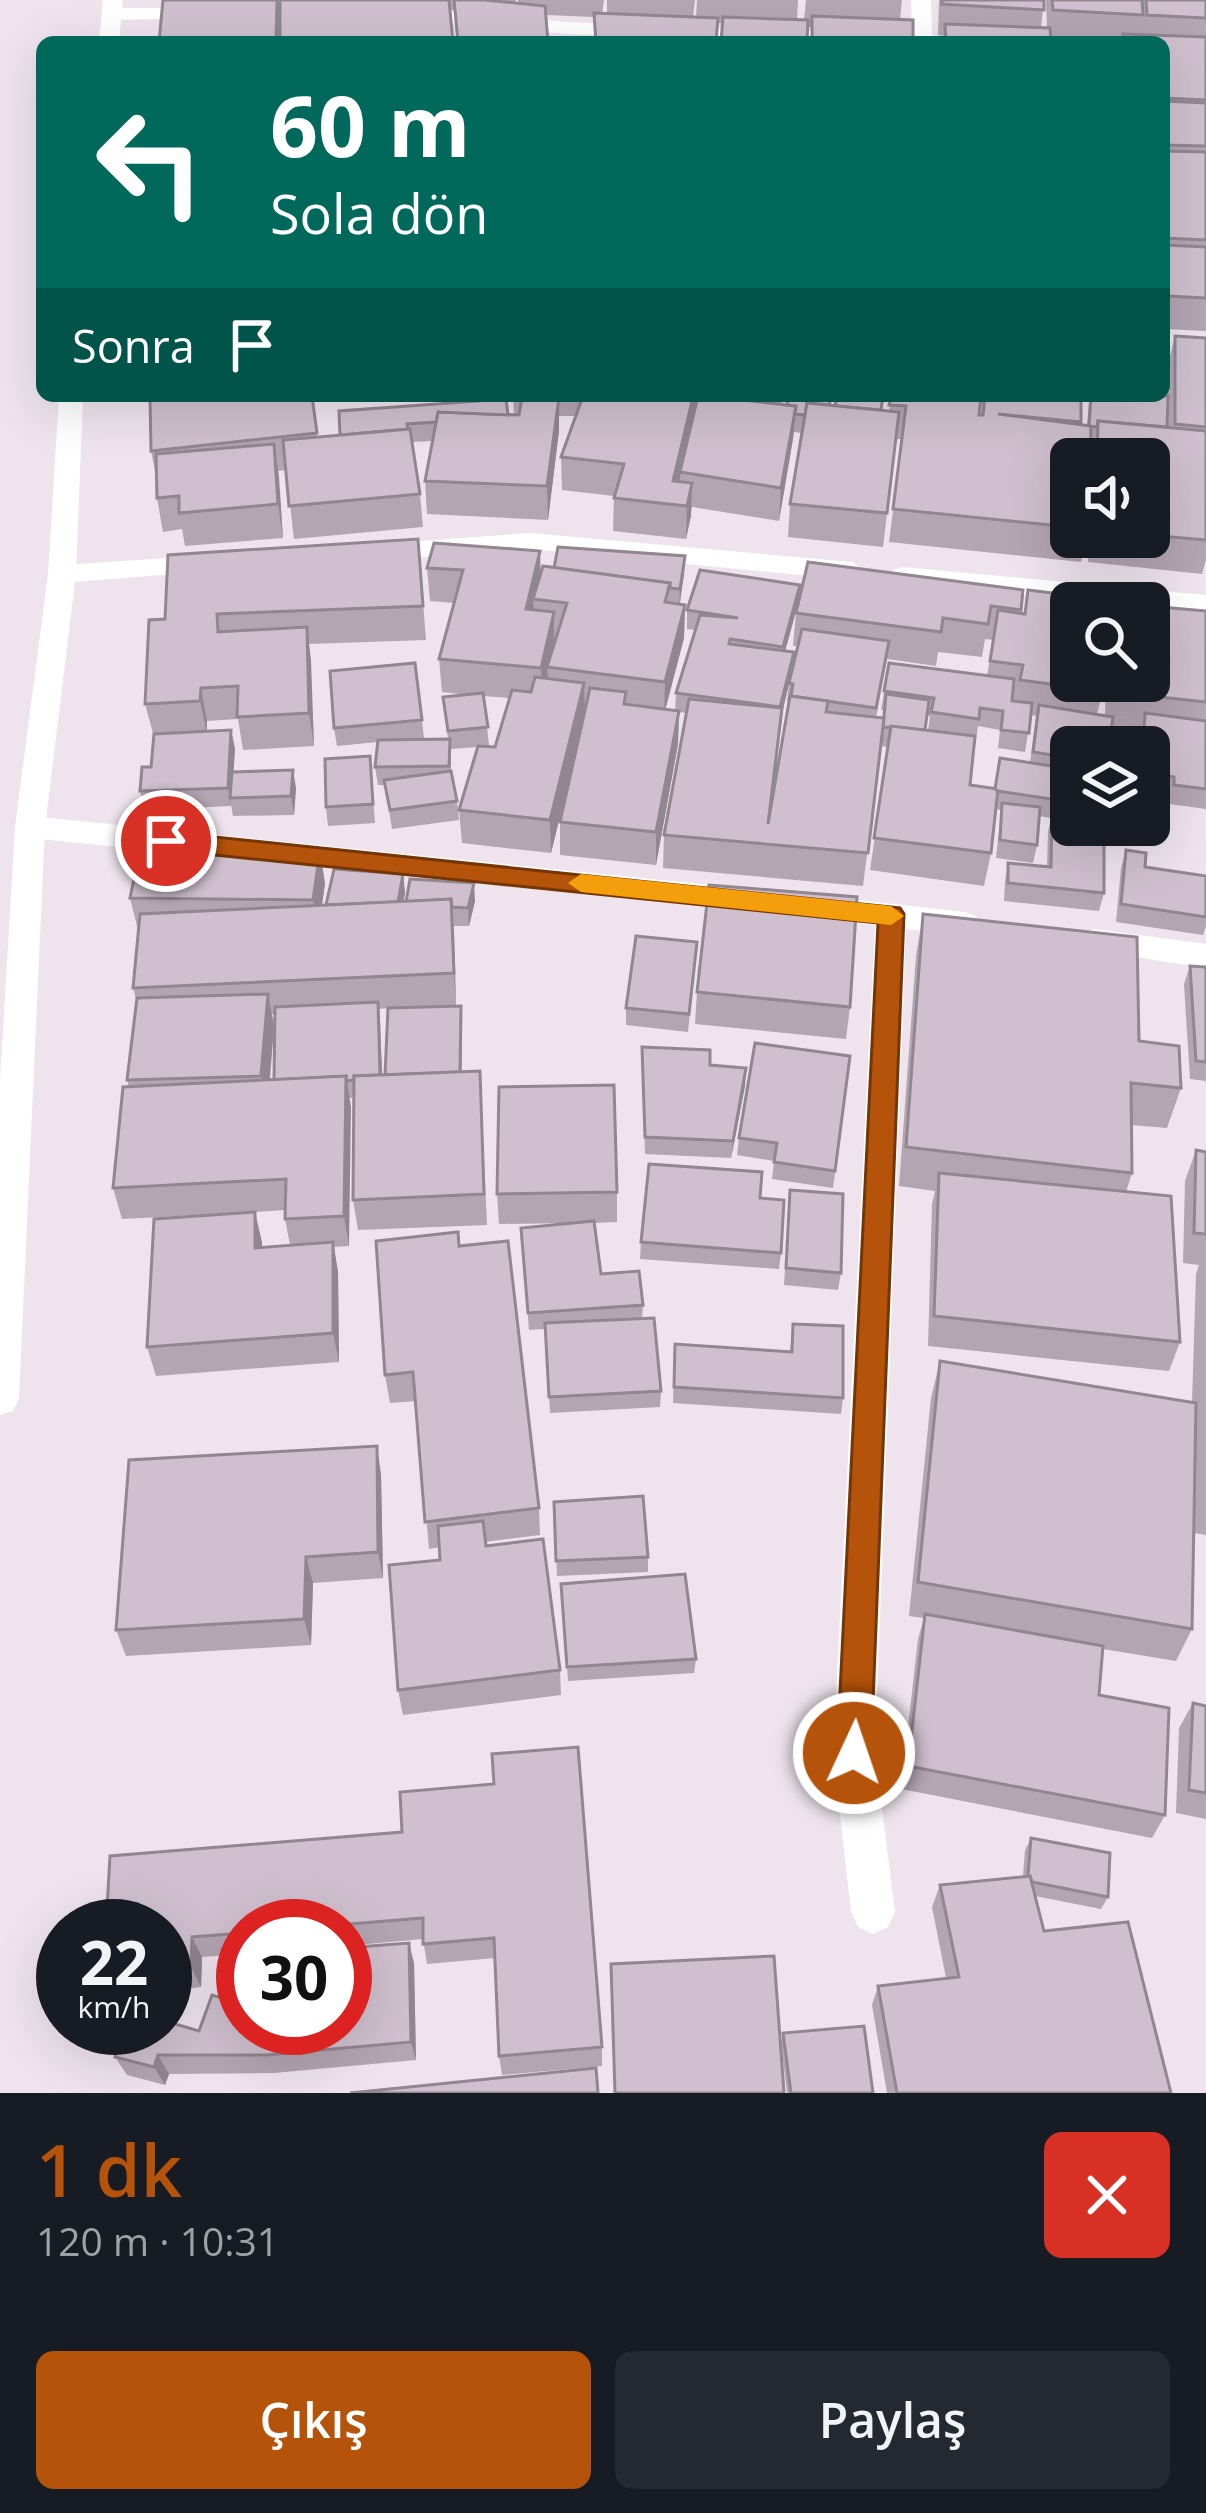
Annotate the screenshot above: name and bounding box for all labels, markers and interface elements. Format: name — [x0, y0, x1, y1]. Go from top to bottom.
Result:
text: 60 m — [270, 67, 470, 182]
icon: left — [72, 84, 228, 240]
text: Sola dön — [270, 176, 488, 250]
icon: arrive — [219, 312, 285, 378]
text: Sonra — [72, 315, 195, 376]
map controls — [1050, 438, 1170, 846]
button: sound — [1050, 438, 1170, 558]
button: search — [1050, 582, 1170, 702]
button: layers — [1050, 726, 1170, 846]
pin — [115, 790, 217, 892]
icon: arrive — [133, 808, 199, 874]
position arrow — [791, 1690, 917, 1816]
speed limit sign: 30 — [216, 1899, 372, 2055]
text: 22 — [80, 1921, 148, 2003]
text: km/h — [78, 1986, 150, 2027]
text: 1 dk — [36, 2120, 182, 2218]
button: close — [1044, 2132, 1170, 2258]
text: 120 m · 10:31 — [36, 2214, 279, 2267]
button: Çıkış — [36, 2351, 591, 2489]
button: Paylaş — [615, 2351, 1170, 2489]

